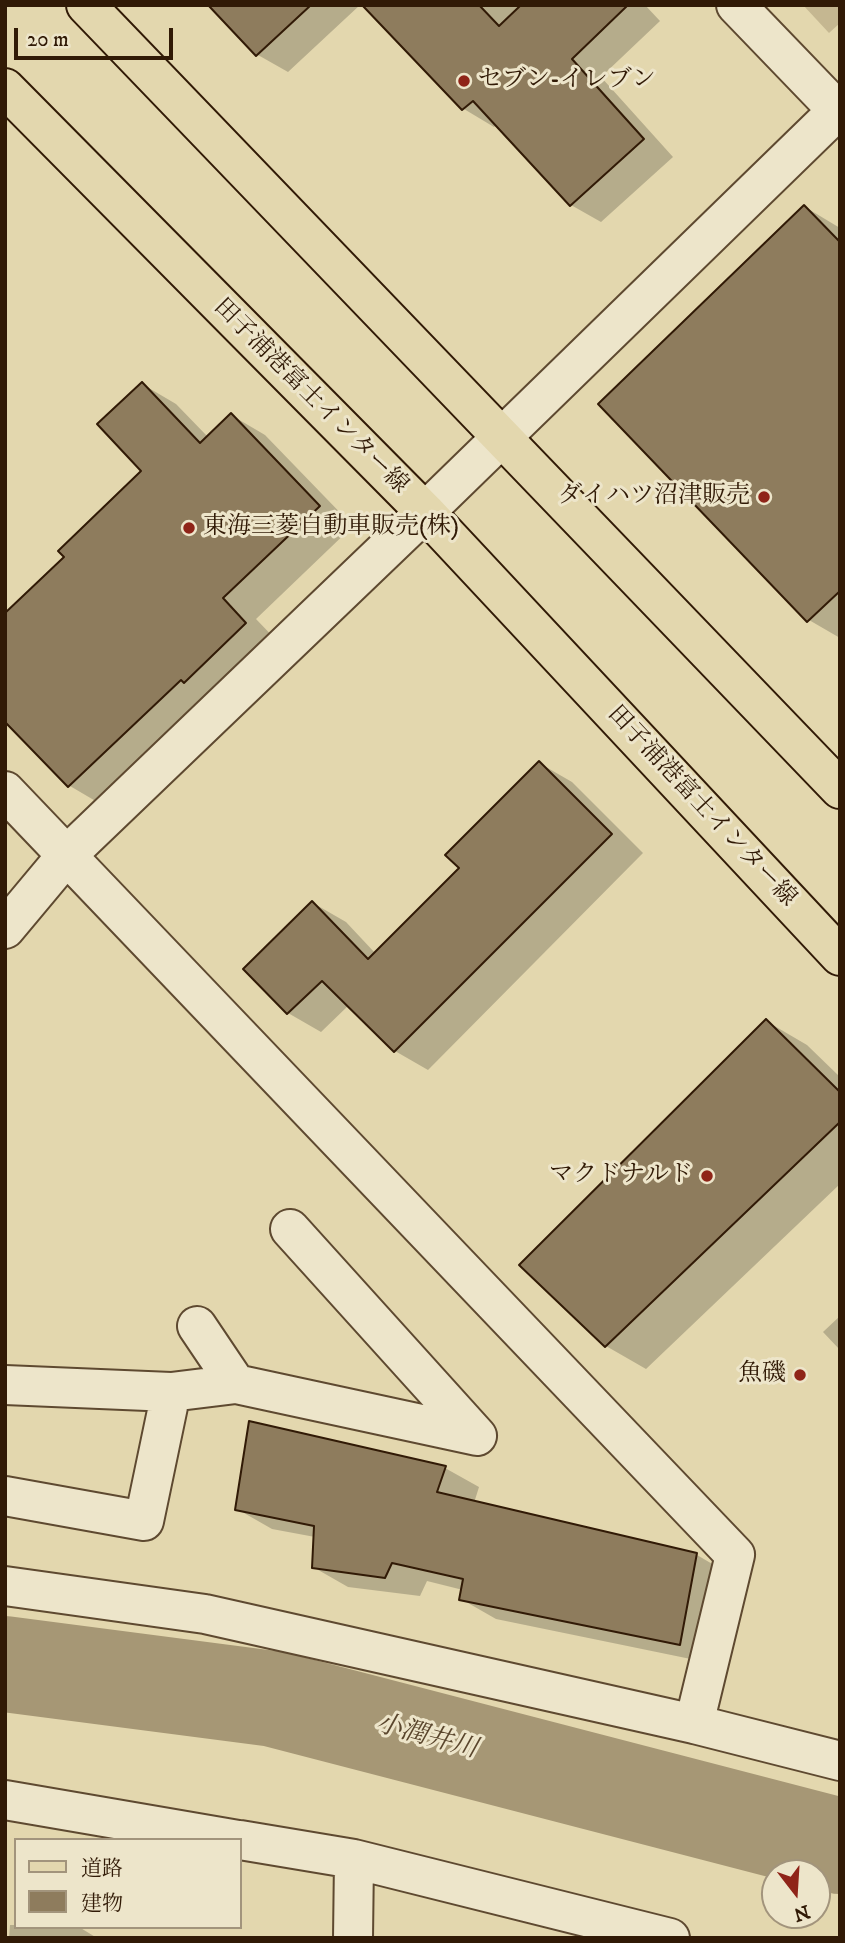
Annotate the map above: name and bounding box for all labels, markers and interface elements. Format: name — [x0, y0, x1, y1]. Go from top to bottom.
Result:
scale bar — [18, 14, 177, 58]
text: 20 m — [27, 27, 69, 53]
place label: セブン-イレブン — [478, 67, 656, 95]
marker: セブン-イレブン — [456, 73, 472, 89]
street label: 田子浦港富士インター線 — [206, 293, 414, 501]
place label: ダイハツ沼津販売 — [558, 483, 750, 511]
marker: ダイハツ沼津販売 — [756, 489, 772, 505]
place label: 東海三菱自動車販売(株) — [203, 514, 459, 542]
marker: 東海三菱自動車販売(株) — [181, 520, 197, 536]
street label: 田子浦港富士インター線 — [600, 701, 802, 913]
place label: マクドナルド — [549, 1162, 693, 1190]
marker: マクドナルド — [699, 1168, 715, 1184]
place label: 魚磯 — [738, 1361, 786, 1389]
marker: 魚磯 — [792, 1367, 808, 1383]
water label: 小潤井川 — [372, 1709, 480, 1767]
legend — [14, 1838, 242, 1929]
text: 道路 — [81, 1856, 123, 1882]
north arrow — [761, 1859, 831, 1929]
text: 建物 — [81, 1891, 123, 1917]
text: N — [791, 1899, 813, 1926]

